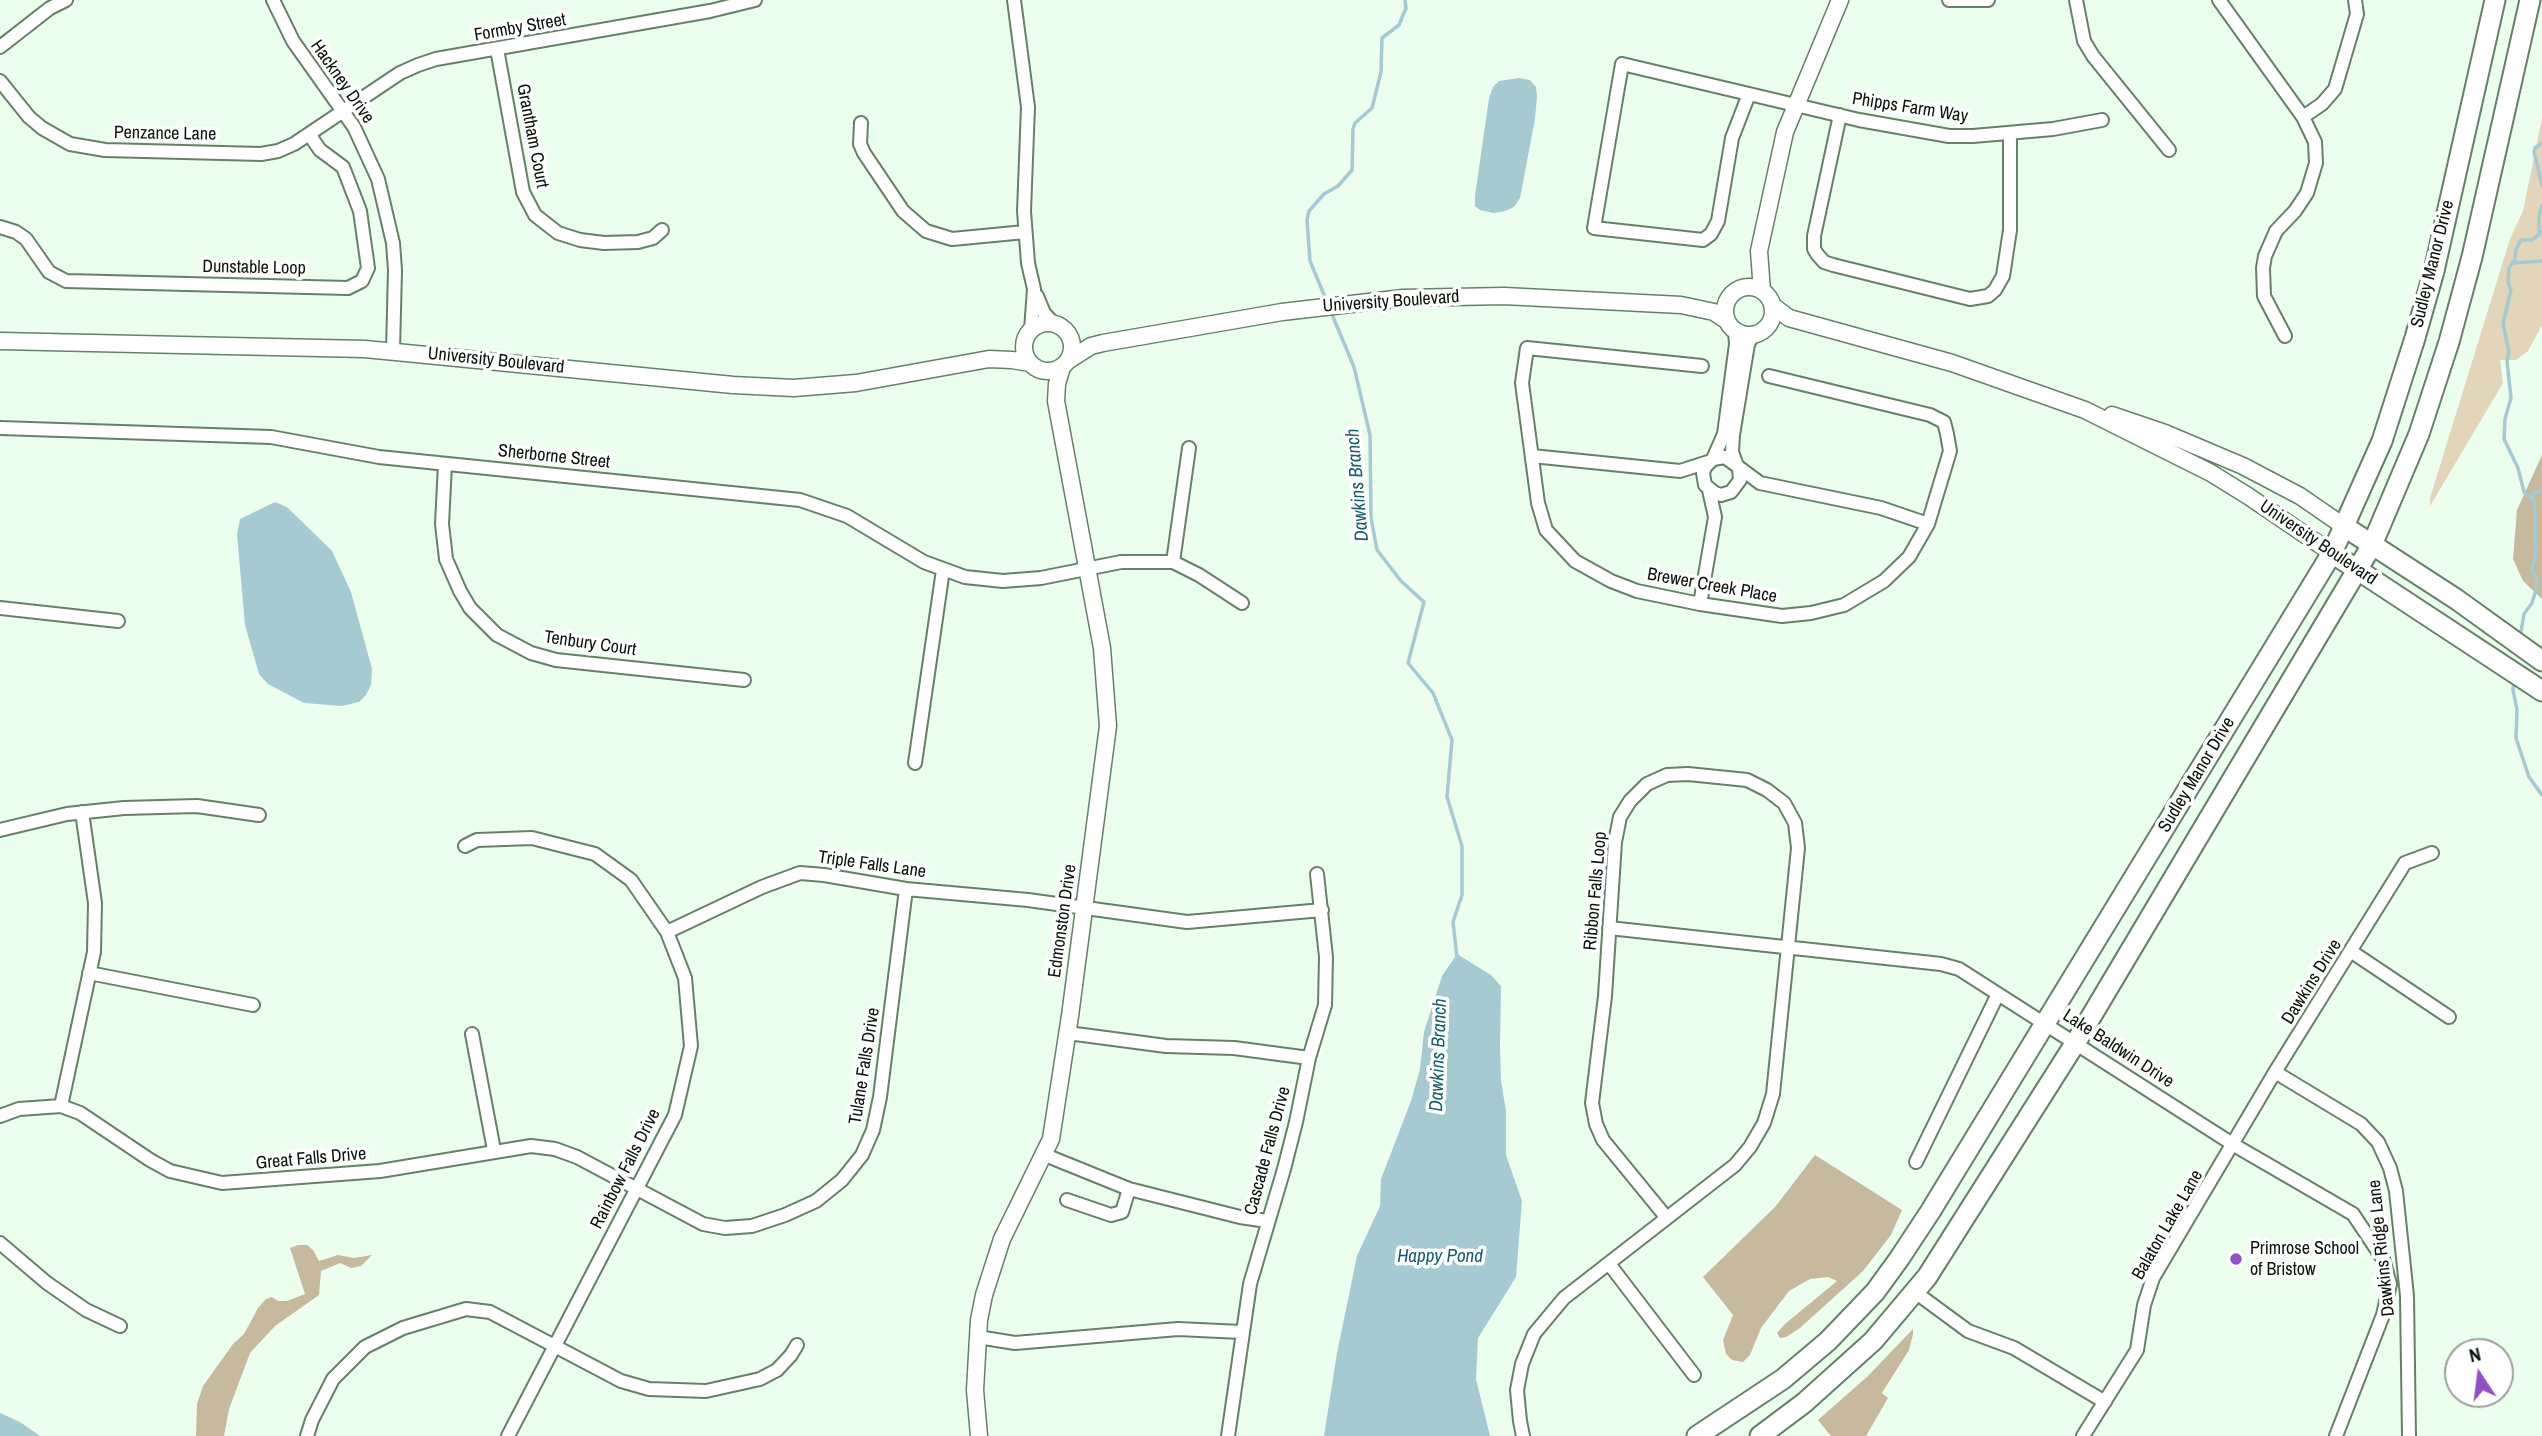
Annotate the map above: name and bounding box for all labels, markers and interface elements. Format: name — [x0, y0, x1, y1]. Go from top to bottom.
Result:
street label: Formby Street — [472, 9, 568, 47]
street label: Hackney Drive — [305, 36, 379, 128]
street label: Grantham Court — [511, 82, 553, 190]
street label: Phipps Farm Way — [1851, 88, 1969, 128]
street label: Penzance Lane — [114, 122, 216, 146]
street label: Sudley Manor Drive — [2407, 198, 2459, 330]
street label: Dunstable Loop — [202, 256, 306, 280]
street label: University Boulevard — [1322, 286, 1460, 318]
street label: University Boulevard — [427, 343, 565, 379]
water label: Dawkins Branch — [1342, 428, 1374, 542]
street label: Sherborne Street — [497, 440, 611, 474]
street label: University Boulevard — [2255, 496, 2381, 590]
street label: Brewer Creek Place — [1646, 564, 1778, 608]
street label: Tenbury Court — [543, 627, 637, 661]
street label: Sudley Manor Drive — [2154, 714, 2240, 836]
street label: Ribbon Falls Loop — [1580, 831, 1612, 951]
street label: Triple Falls Lane — [817, 847, 927, 883]
street label: Edmonston Drive — [1044, 863, 1082, 979]
street label: Dawkins Drive — [2277, 936, 2347, 1028]
water label: Dawkins Branch — [1426, 998, 1452, 1112]
street label: Lake Baldwin Drive — [2058, 1005, 2178, 1093]
street label: Tulane Falls Drive — [845, 1006, 885, 1126]
street label: Cascade Falls Drive — [1240, 1084, 1296, 1218]
street label: Rainbow Falls Drive — [586, 1105, 666, 1233]
street label: Great Falls Drive — [255, 1143, 367, 1175]
street label: Balaton Lake Lane — [2128, 1166, 2208, 1284]
street label: Dawkins Ridge Lane — [2364, 1179, 2400, 1317]
place label: Primrose School of Bristow — [2250, 1238, 2359, 1280]
water label: Happy Pond — [1397, 1246, 1483, 1268]
marker: Primrose School of Bristow — [2228, 1251, 2244, 1267]
north arrow — [2444, 1338, 2514, 1408]
text: N — [2466, 1341, 2483, 1368]

